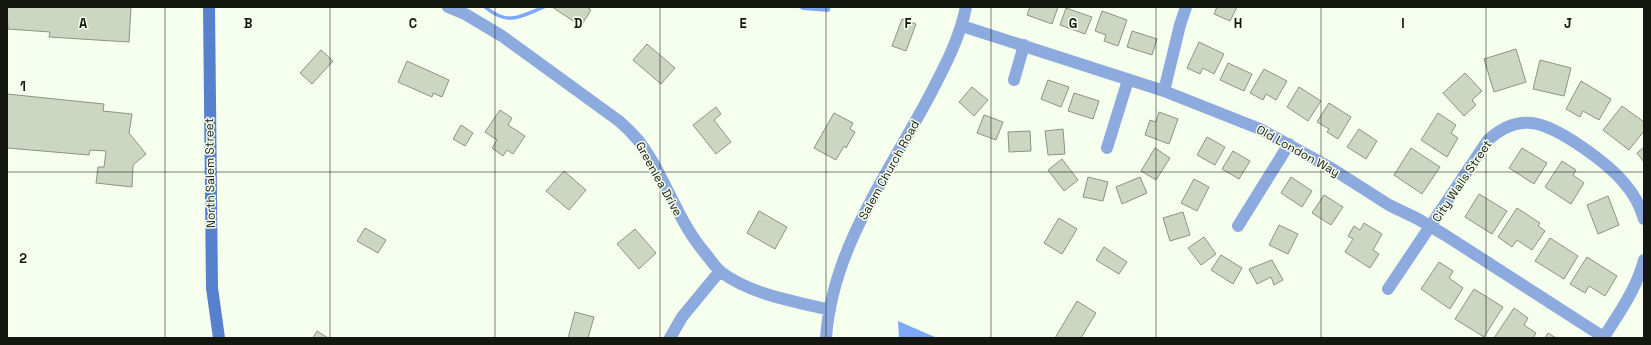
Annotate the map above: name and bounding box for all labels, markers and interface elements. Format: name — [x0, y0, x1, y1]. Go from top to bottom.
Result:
text: A — [79, 15, 88, 32]
text: B — [244, 15, 253, 32]
text: C — [409, 15, 417, 32]
text: D — [574, 15, 583, 32]
text: E — [739, 15, 747, 32]
text: F — [905, 15, 912, 32]
text: G — [1069, 15, 1077, 32]
text: H — [1234, 15, 1242, 32]
text: I — [1401, 15, 1405, 32]
text: J — [1564, 15, 1572, 32]
text: 1 — [20, 78, 26, 95]
street label: Salem Church Road — [855, 117, 923, 223]
street label: North Salem Street — [201, 118, 219, 228]
street label: Old London Way — [1253, 121, 1343, 181]
street label: City Walls Street — [1429, 137, 1495, 225]
street label: Greenlea Drive — [632, 139, 686, 219]
text: 2 — [19, 250, 27, 267]

